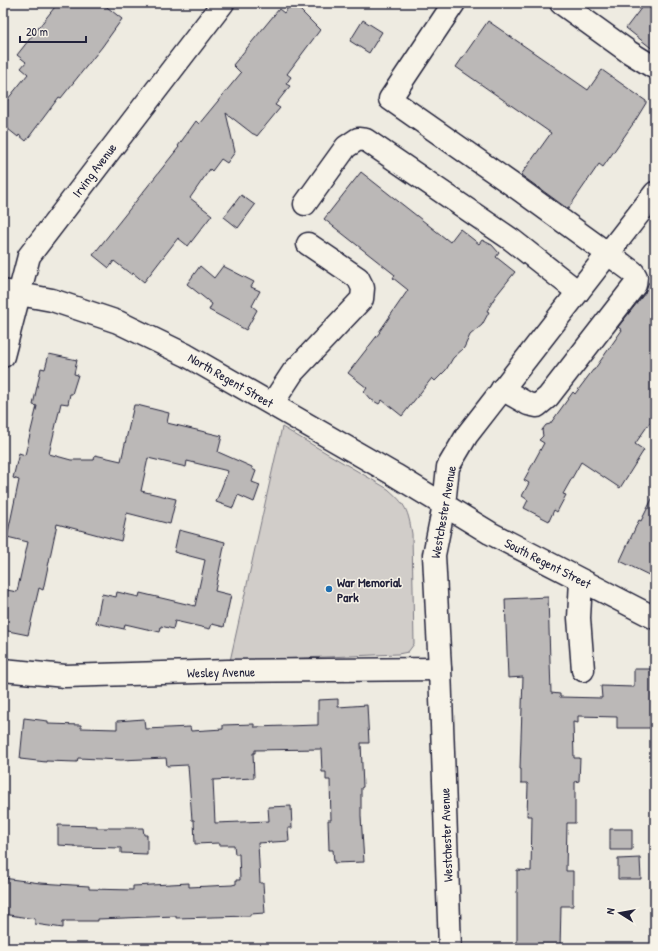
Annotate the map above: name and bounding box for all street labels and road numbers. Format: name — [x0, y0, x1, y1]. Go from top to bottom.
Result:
street label: Irving Avenue — [68, 139, 120, 201]
street label: North Regent Street — [185, 348, 277, 412]
street label: Westchester Avenue — [426, 464, 460, 560]
street label: South Regent Street — [502, 533, 595, 593]
street label: Wesley Avenue — [187, 662, 255, 682]
street label: Westchester Avenue — [435, 788, 457, 882]

